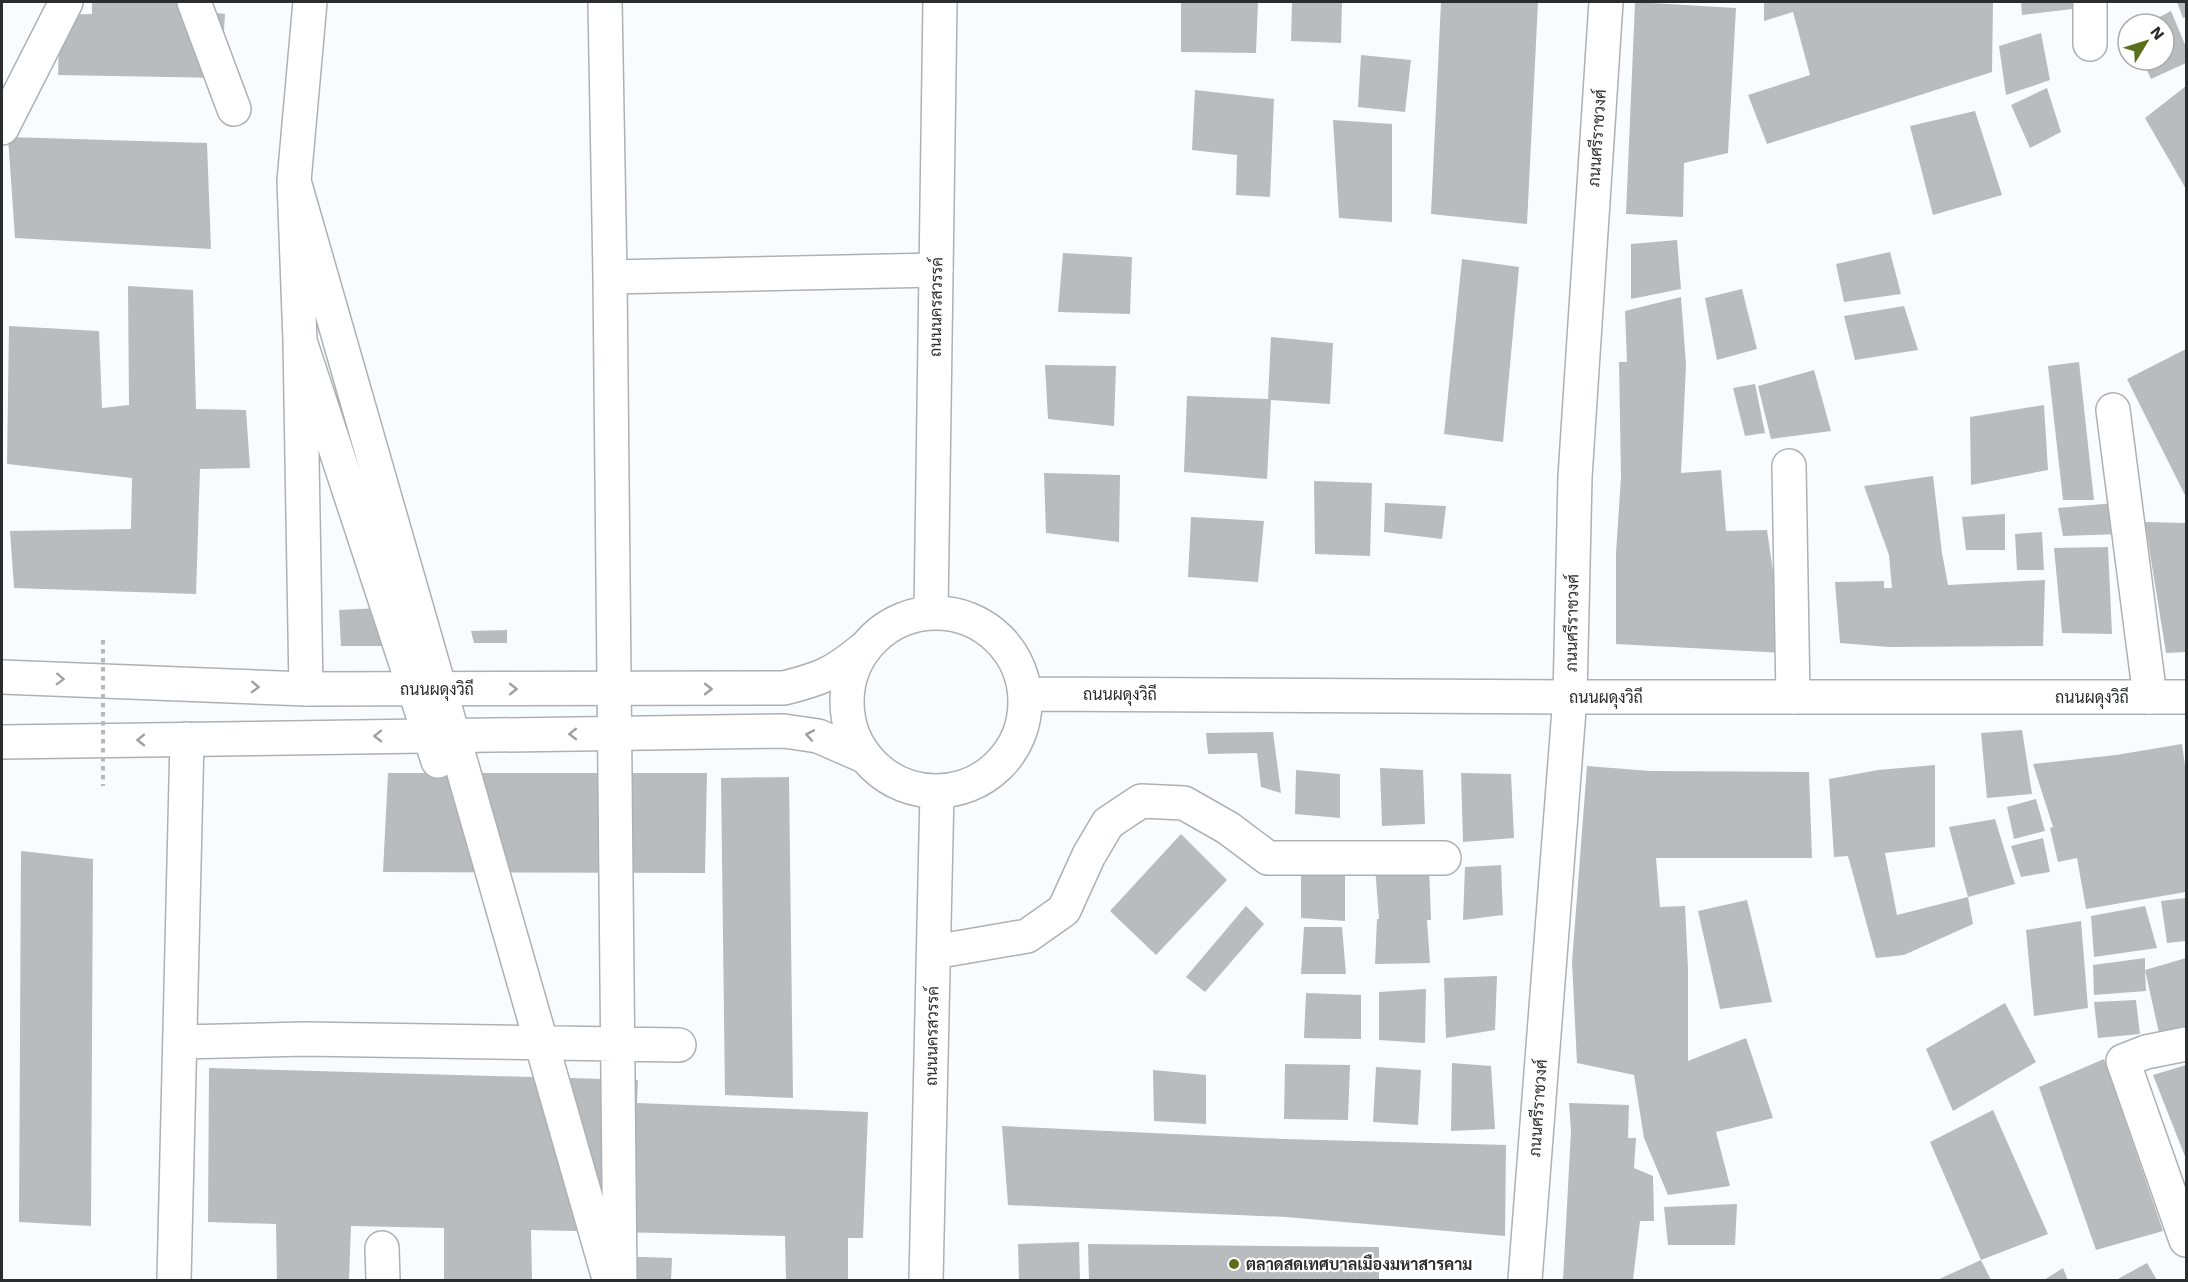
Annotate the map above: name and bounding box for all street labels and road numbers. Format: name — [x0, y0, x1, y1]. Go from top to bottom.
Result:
street label: ภนนศรีราชวงศ์ — [1581, 88, 1610, 187]
street label: ถนนนครสวรรค์ — [923, 257, 946, 357]
street label: ภนนศรีราชวงศ์ — [1559, 574, 1582, 672]
street label: ถนนผดุงวิถี — [400, 678, 474, 701]
street label: ถนนผดุงวิถี — [1083, 683, 1157, 706]
street label: ถนนผดุงวิถี — [1569, 686, 1643, 709]
street label: ถนนผดุงวิถี — [2055, 686, 2129, 709]
street label: ถนนนครสวรรค์ — [919, 986, 942, 1086]
street label: ภนนศรีราชวงศ์ — [1522, 1058, 1551, 1157]

